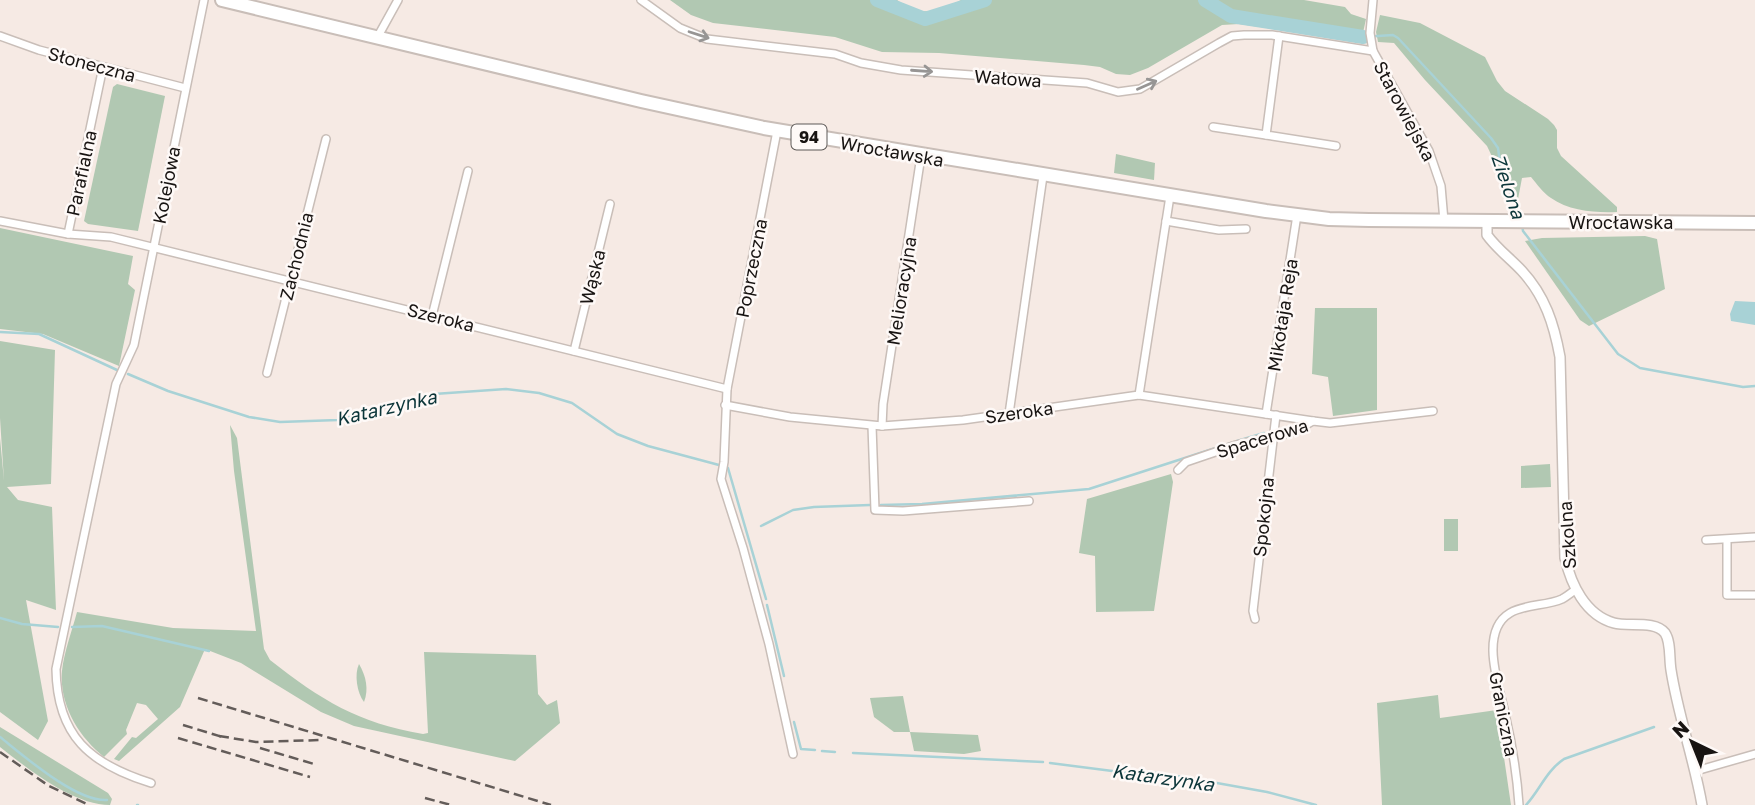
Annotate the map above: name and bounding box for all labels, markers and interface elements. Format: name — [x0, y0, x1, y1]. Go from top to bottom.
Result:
one-way arrow — [687, 30, 709, 43]
street label: Słoneczna — [46, 42, 138, 86]
street label: Starowiejska — [1369, 57, 1441, 165]
one-way arrow — [910, 65, 933, 78]
street label: Wałowa — [973, 65, 1043, 91]
one-way arrow — [1136, 78, 1157, 91]
road number: 94 — [792, 125, 826, 150]
street label: Parafialna — [61, 128, 101, 218]
street label: Wrocławska — [838, 131, 946, 171]
street label: Kolejowa — [148, 144, 184, 226]
water label: Zielona — [1487, 150, 1531, 223]
street label: Zachodnia — [274, 210, 318, 302]
street label: Wrocławska — [1569, 211, 1673, 233]
street label: Poprzeczna — [731, 217, 771, 319]
street label: Melioracyjna — [882, 235, 920, 347]
street label: Wąska — [575, 247, 609, 307]
street label: Mikołaja Reja — [1262, 257, 1302, 373]
street label: Szeroka — [405, 298, 477, 336]
water label: Katarzynka — [333, 384, 440, 430]
street label: Szeroka — [983, 396, 1055, 428]
street label: Spacerowa — [1213, 414, 1311, 462]
street label: Spokojna — [1248, 476, 1278, 558]
street label: Szkolna — [1554, 500, 1580, 570]
street label: Graniczna — [1485, 670, 1523, 758]
north arrow — [1657, 707, 1727, 777]
text: N — [1667, 716, 1693, 743]
water label: Katarzynka — [1110, 758, 1217, 796]

